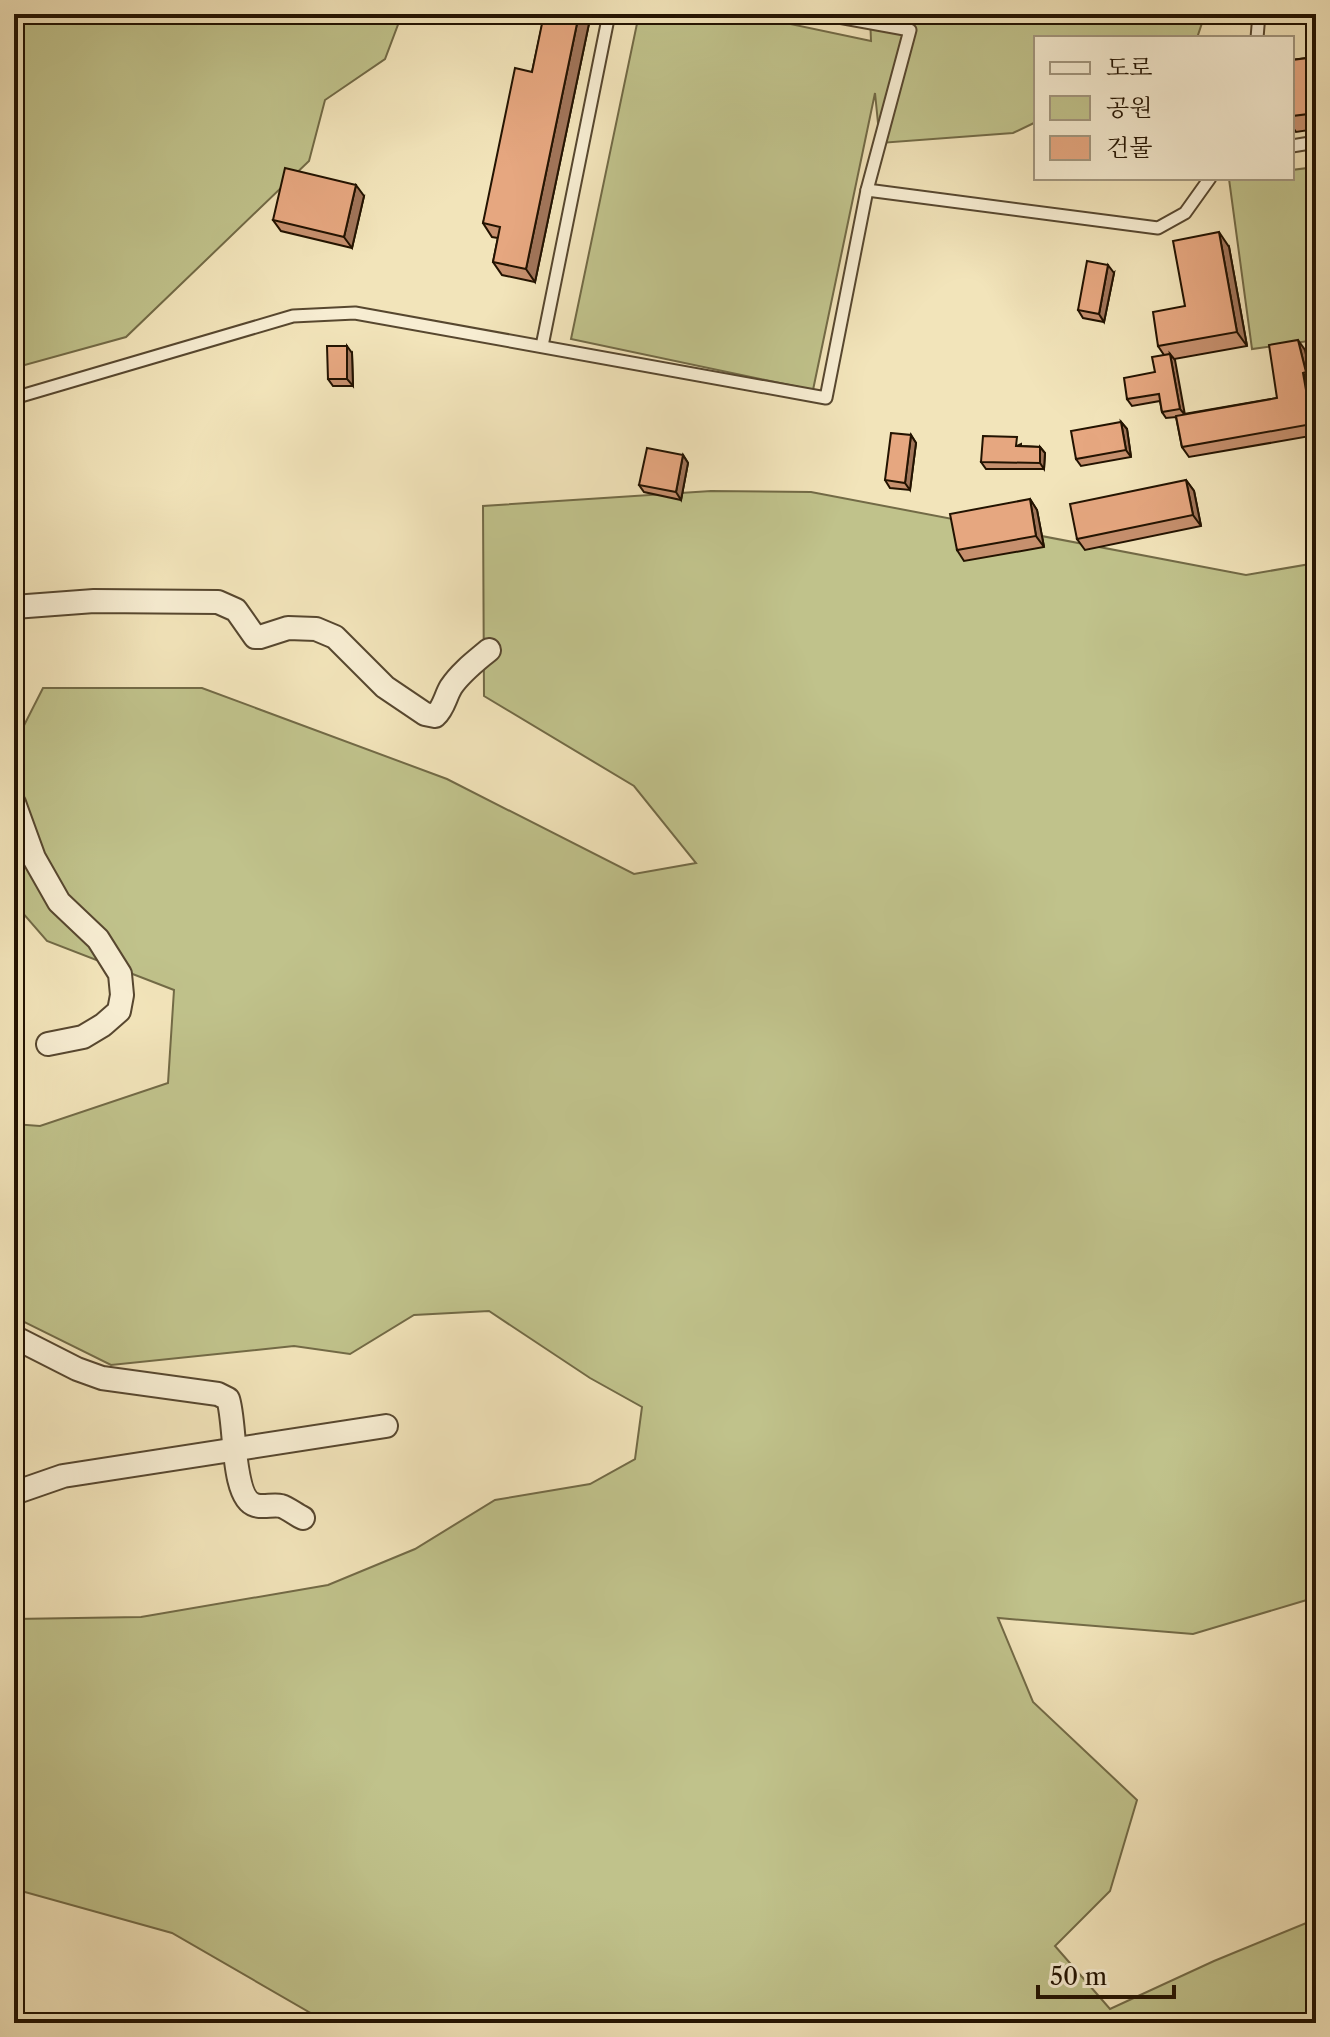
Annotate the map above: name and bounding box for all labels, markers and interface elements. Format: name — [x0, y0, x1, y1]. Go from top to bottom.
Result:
legend — [1034, 36, 1294, 180]
text: 도로 — [1106, 53, 1152, 82]
text: 공원 — [1106, 93, 1152, 122]
text: 건물 — [1106, 133, 1152, 162]
scale bar — [1038, 1949, 1174, 1999]
text: 50 m — [1050, 1962, 1107, 1991]

